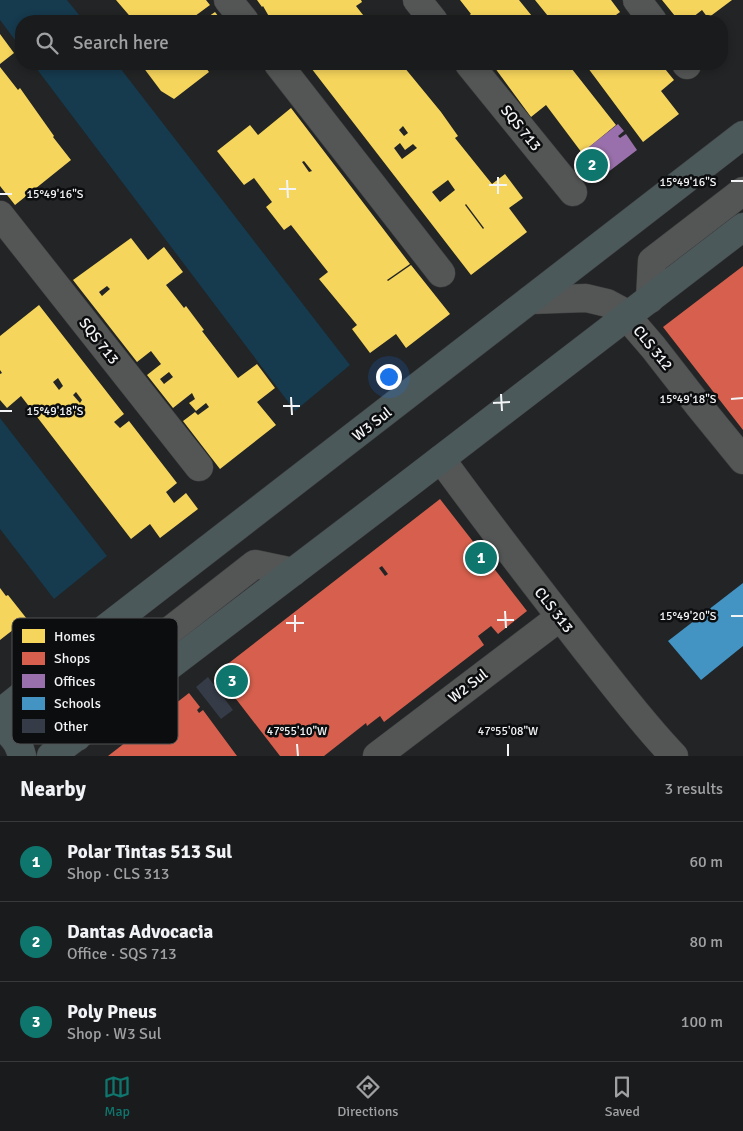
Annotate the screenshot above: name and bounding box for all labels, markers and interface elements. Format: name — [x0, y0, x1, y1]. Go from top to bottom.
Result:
search box — [15, 15, 728, 70]
icon: search — [33, 29, 61, 57]
text: Search here — [73, 31, 169, 55]
street label: SQS 713 — [497, 101, 545, 155]
pin: 2 — [576, 146, 608, 184]
text: 15°49'16"S — [659, 175, 717, 190]
text: 15°49'16"S — [26, 187, 84, 202]
street label: SQS 713 — [75, 314, 123, 368]
street label: CLS 312 — [629, 322, 677, 374]
your location — [376, 364, 402, 390]
text: 15°49'18"S — [659, 392, 717, 407]
street label: W3 Sul — [349, 403, 395, 445]
text: 15°49'18"S — [26, 404, 84, 419]
pin: 1 — [465, 539, 497, 577]
street label: CLS 313 — [531, 584, 577, 636]
text: 15°49'20"S — [659, 609, 717, 624]
legend — [12, 618, 178, 744]
text: Homes — [54, 628, 95, 645]
text: Shops — [54, 650, 90, 667]
pin: 3 — [216, 662, 248, 700]
street label: W2 Sul — [445, 665, 491, 707]
text: Offices — [54, 673, 95, 690]
text: Schools — [54, 695, 101, 712]
text: Other — [54, 718, 89, 735]
text: 47°55'10"W — [267, 724, 327, 739]
text: 47°55'08"W — [478, 724, 538, 739]
text: Nearby — [20, 776, 86, 802]
text: 3 results — [664, 779, 723, 799]
text: Polar Tintas 513 Sul — [67, 840, 232, 864]
text: 1 — [32, 852, 40, 872]
text: 60 m — [689, 852, 723, 872]
text: Shop · CLS 313 — [67, 864, 170, 884]
text: Dantas Advocacia — [67, 920, 213, 944]
text: 2 — [32, 932, 40, 952]
text: 80 m — [689, 932, 723, 952]
text: Office · SQS 713 — [67, 944, 177, 964]
text: Poly Pneus — [67, 1000, 157, 1024]
text: 3 — [32, 1012, 40, 1032]
text: 100 m — [681, 1012, 723, 1032]
text: Shop · W3 Sul — [67, 1024, 161, 1044]
tab: Map — [103, 1073, 131, 1120]
tab: Directions — [337, 1073, 398, 1120]
tab: Saved — [605, 1073, 640, 1120]

